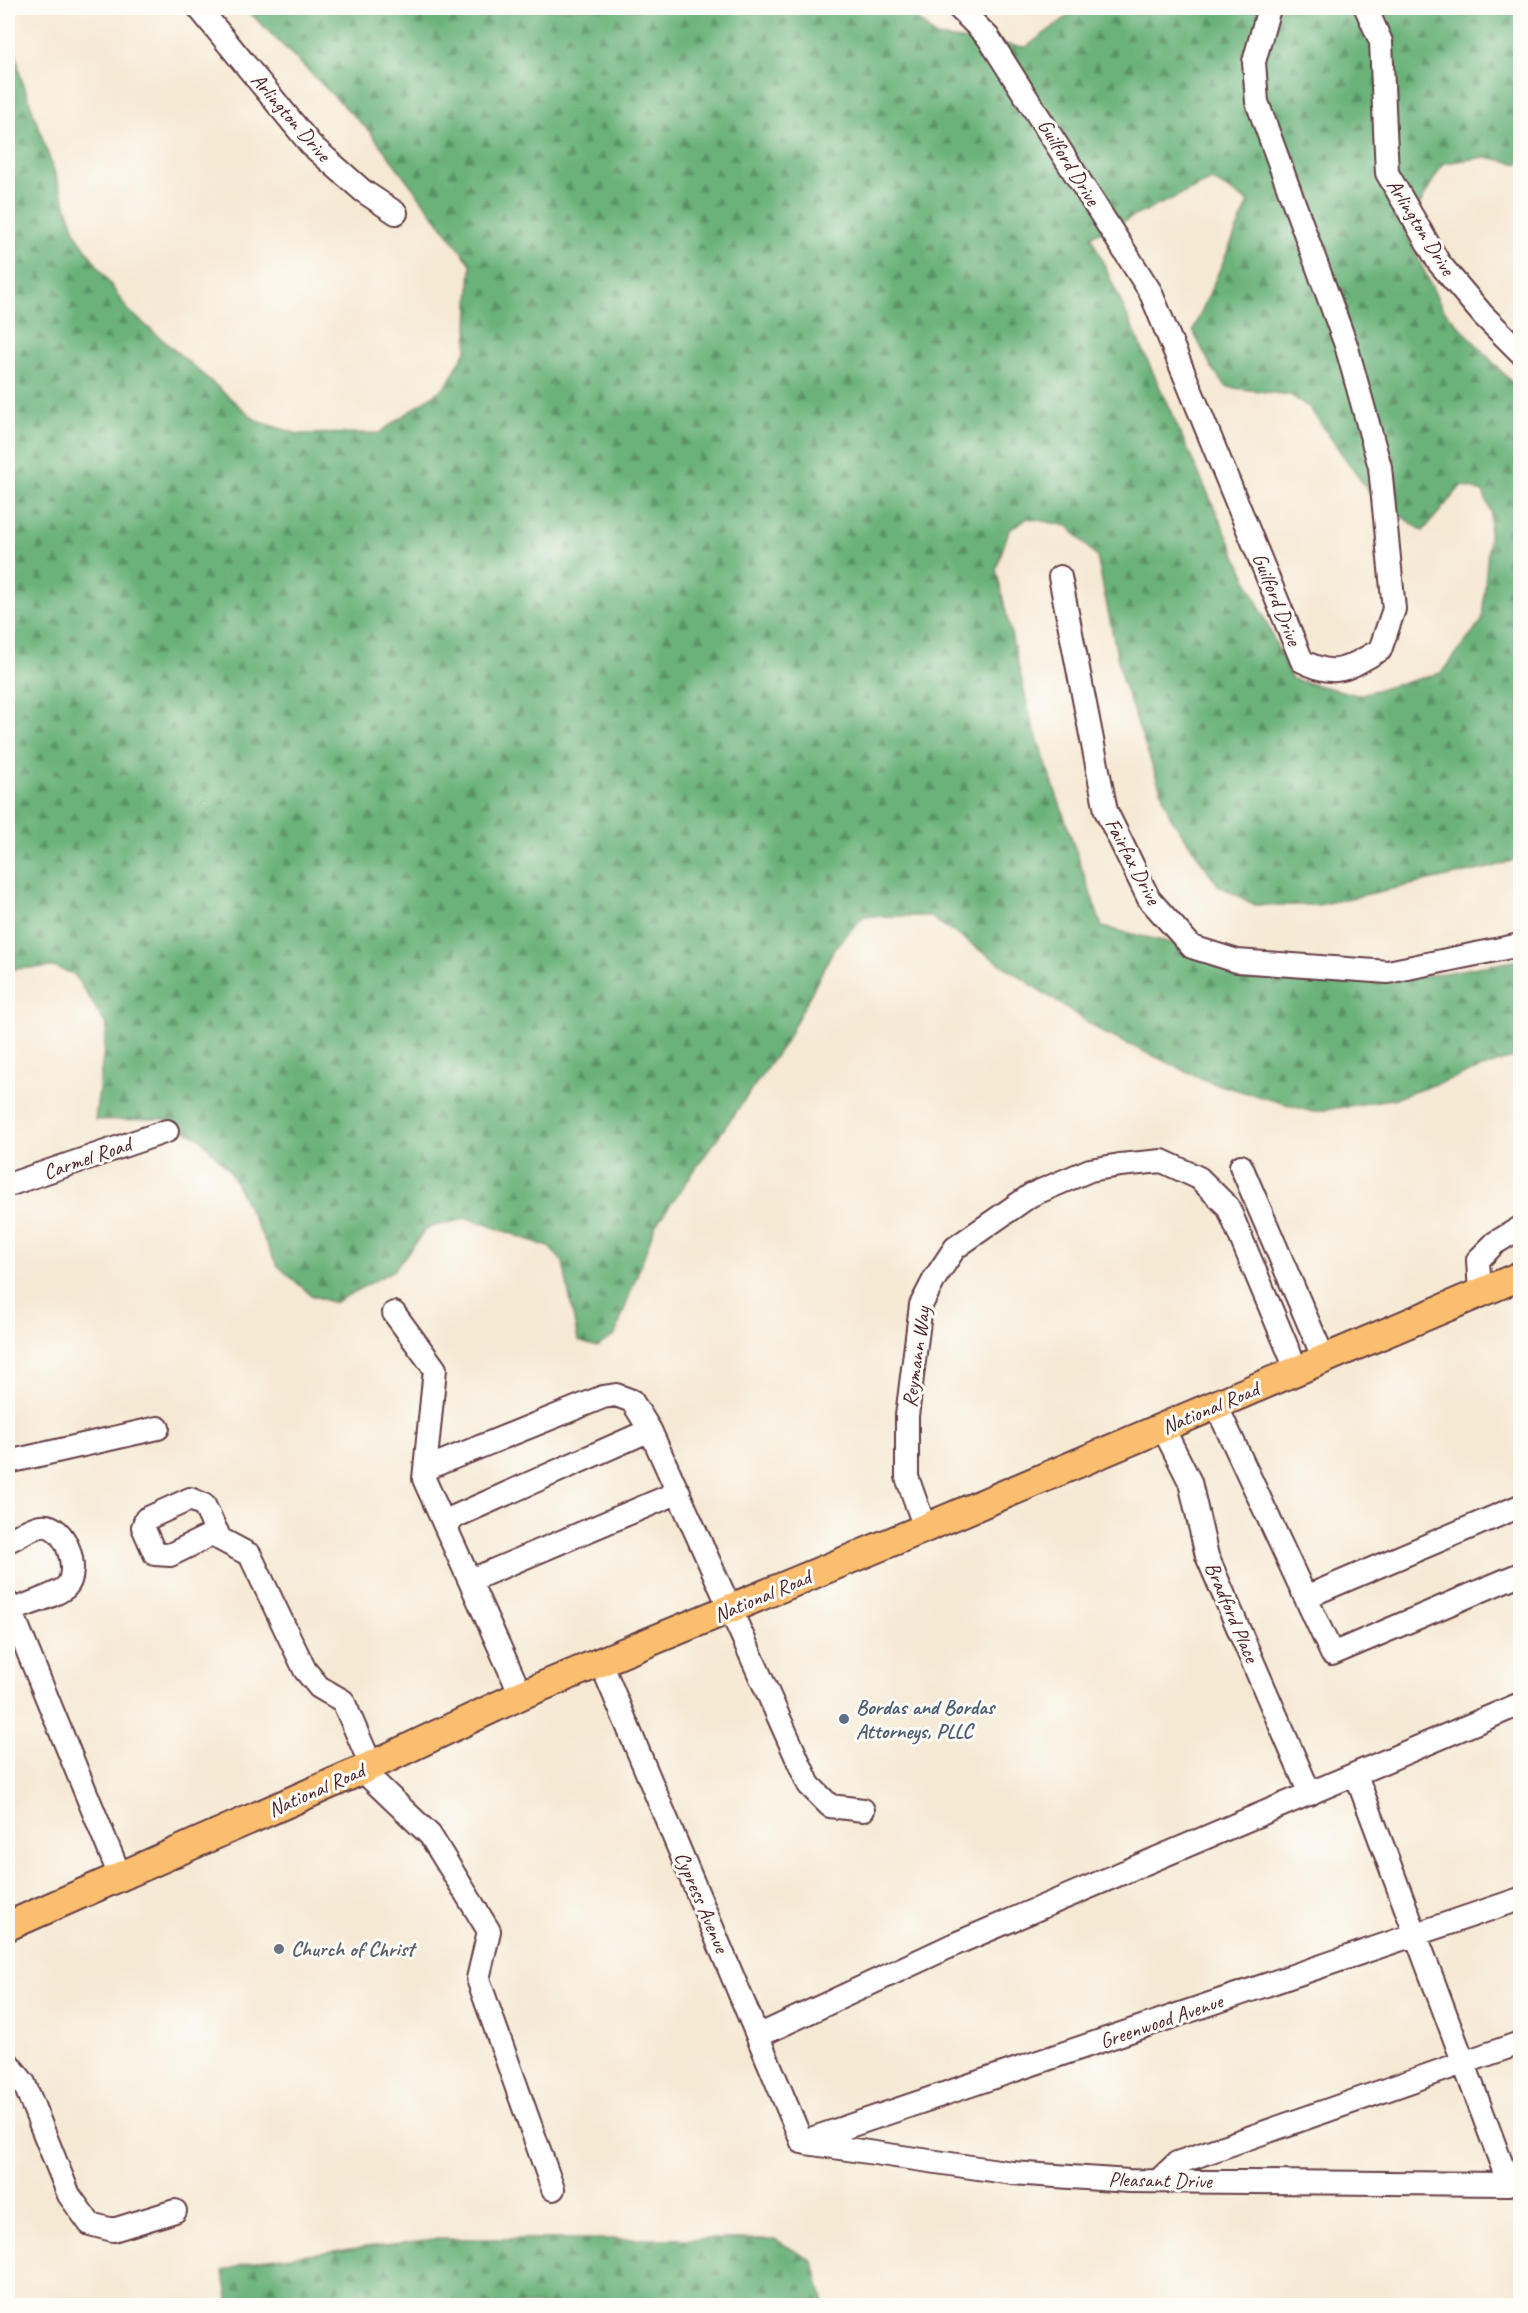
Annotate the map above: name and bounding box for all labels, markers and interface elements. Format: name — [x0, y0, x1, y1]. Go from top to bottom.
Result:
street label: Arlington Drive — [246, 67, 338, 168]
street label: Guilford Drive — [1032, 114, 1106, 211]
street label: Arlington Drive — [1381, 174, 1462, 282]
street label: Guilford Drive — [1247, 549, 1308, 650]
street label: Fairfax Drive — [1099, 813, 1167, 910]
street label: Carmel Road — [40, 1130, 138, 1185]
street label: Reymann Way — [896, 1303, 936, 1409]
street label: National Road — [1158, 1375, 1266, 1440]
street label: Bradford Place — [1199, 1558, 1266, 1668]
street label: National Road — [710, 1563, 818, 1628]
place label: Bordas and Bordas Attorneys, PLLC — [856, 1694, 997, 1745]
marker: Bordas and Bordas Attorneys, PLLC — [837, 1712, 851, 1726]
street label: National Road — [264, 1756, 372, 1823]
street label: Cypress Avenue — [669, 1848, 736, 1958]
place label: Church of Christ — [291, 1936, 417, 1962]
marker: Church of Christ — [272, 1942, 286, 1956]
street label: Greenwood Avenue — [1096, 1987, 1228, 2054]
street label: Pleasant Drive — [1108, 2166, 1213, 2194]

